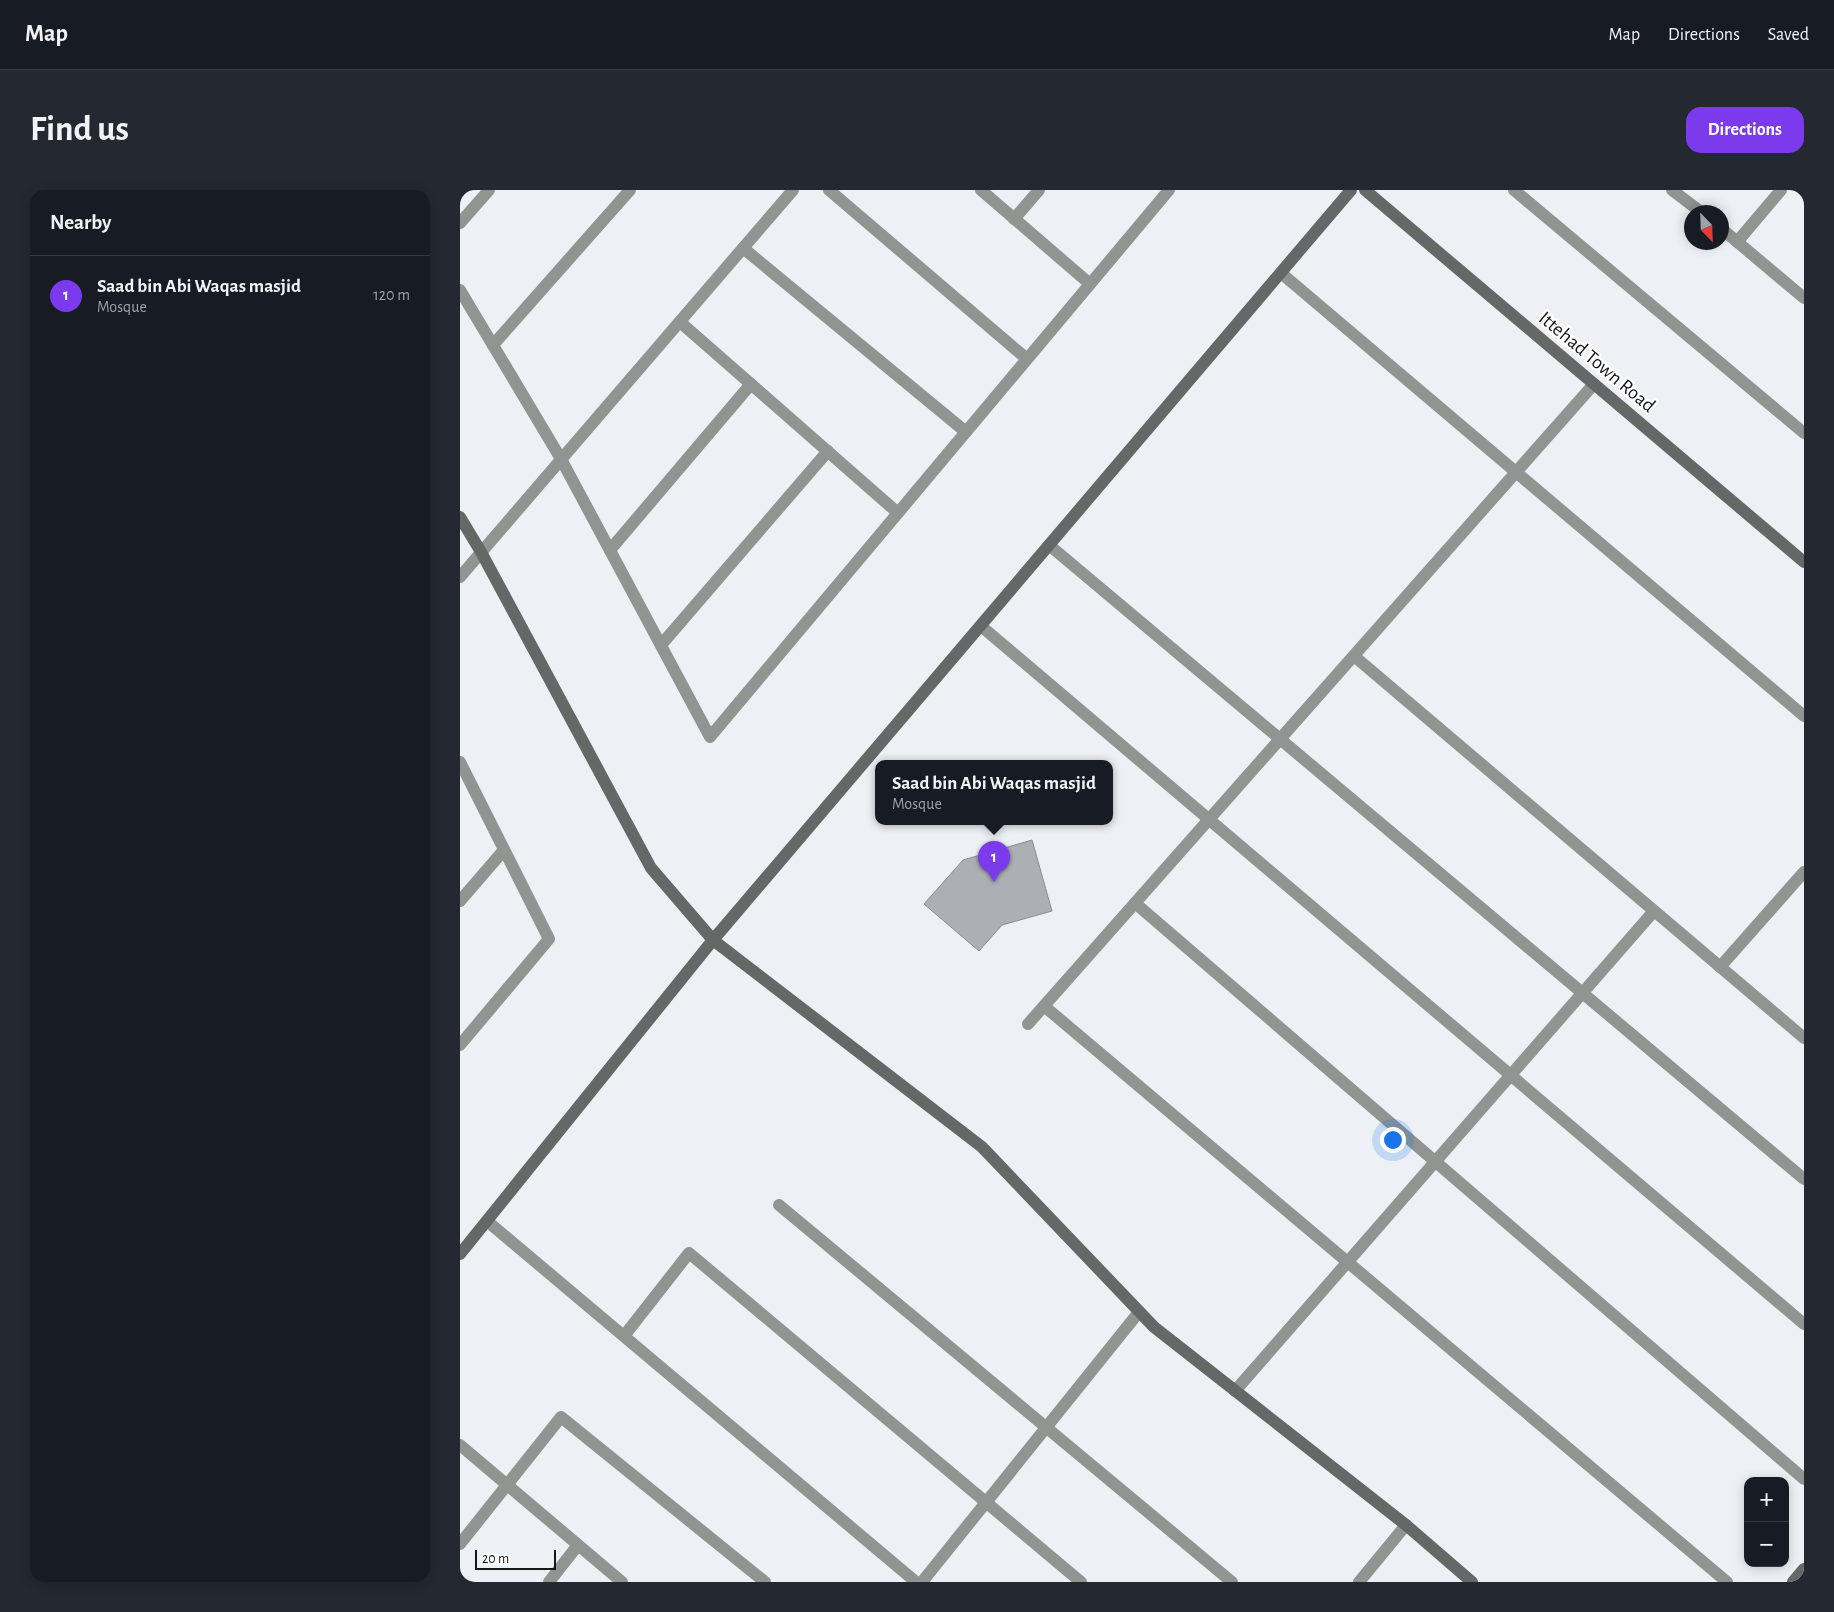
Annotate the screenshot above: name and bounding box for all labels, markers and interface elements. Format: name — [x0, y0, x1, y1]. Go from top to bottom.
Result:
text: Map — [25, 22, 68, 46]
text: Map — [1609, 26, 1640, 44]
text: Directions — [1668, 26, 1740, 44]
text: Saved — [1768, 26, 1809, 44]
button: Directions — [1686, 107, 1804, 153]
text: Find us — [30, 112, 129, 147]
north arrow — [1684, 205, 1729, 250]
text: Nearby — [50, 212, 111, 233]
text: Saad bin Abi Waqas masjid — [97, 277, 301, 296]
text: 1 — [63, 287, 69, 303]
text: 120 m — [373, 287, 410, 303]
text: Mosque — [97, 299, 147, 315]
street label: Ittehad Town Road — [1535, 308, 1659, 416]
popup — [875, 760, 1113, 825]
text: Saad bin Abi Waqas masjid — [892, 774, 1096, 793]
text: Mosque — [892, 796, 942, 812]
pin: 1 — [978, 841, 1010, 882]
your location — [1380, 1127, 1406, 1153]
map controls — [1744, 1477, 1789, 1567]
button: + — [1744, 1477, 1789, 1522]
button: − — [1744, 1522, 1789, 1567]
scale bar — [475, 1547, 556, 1570]
text: 20 m — [482, 1552, 509, 1566]

